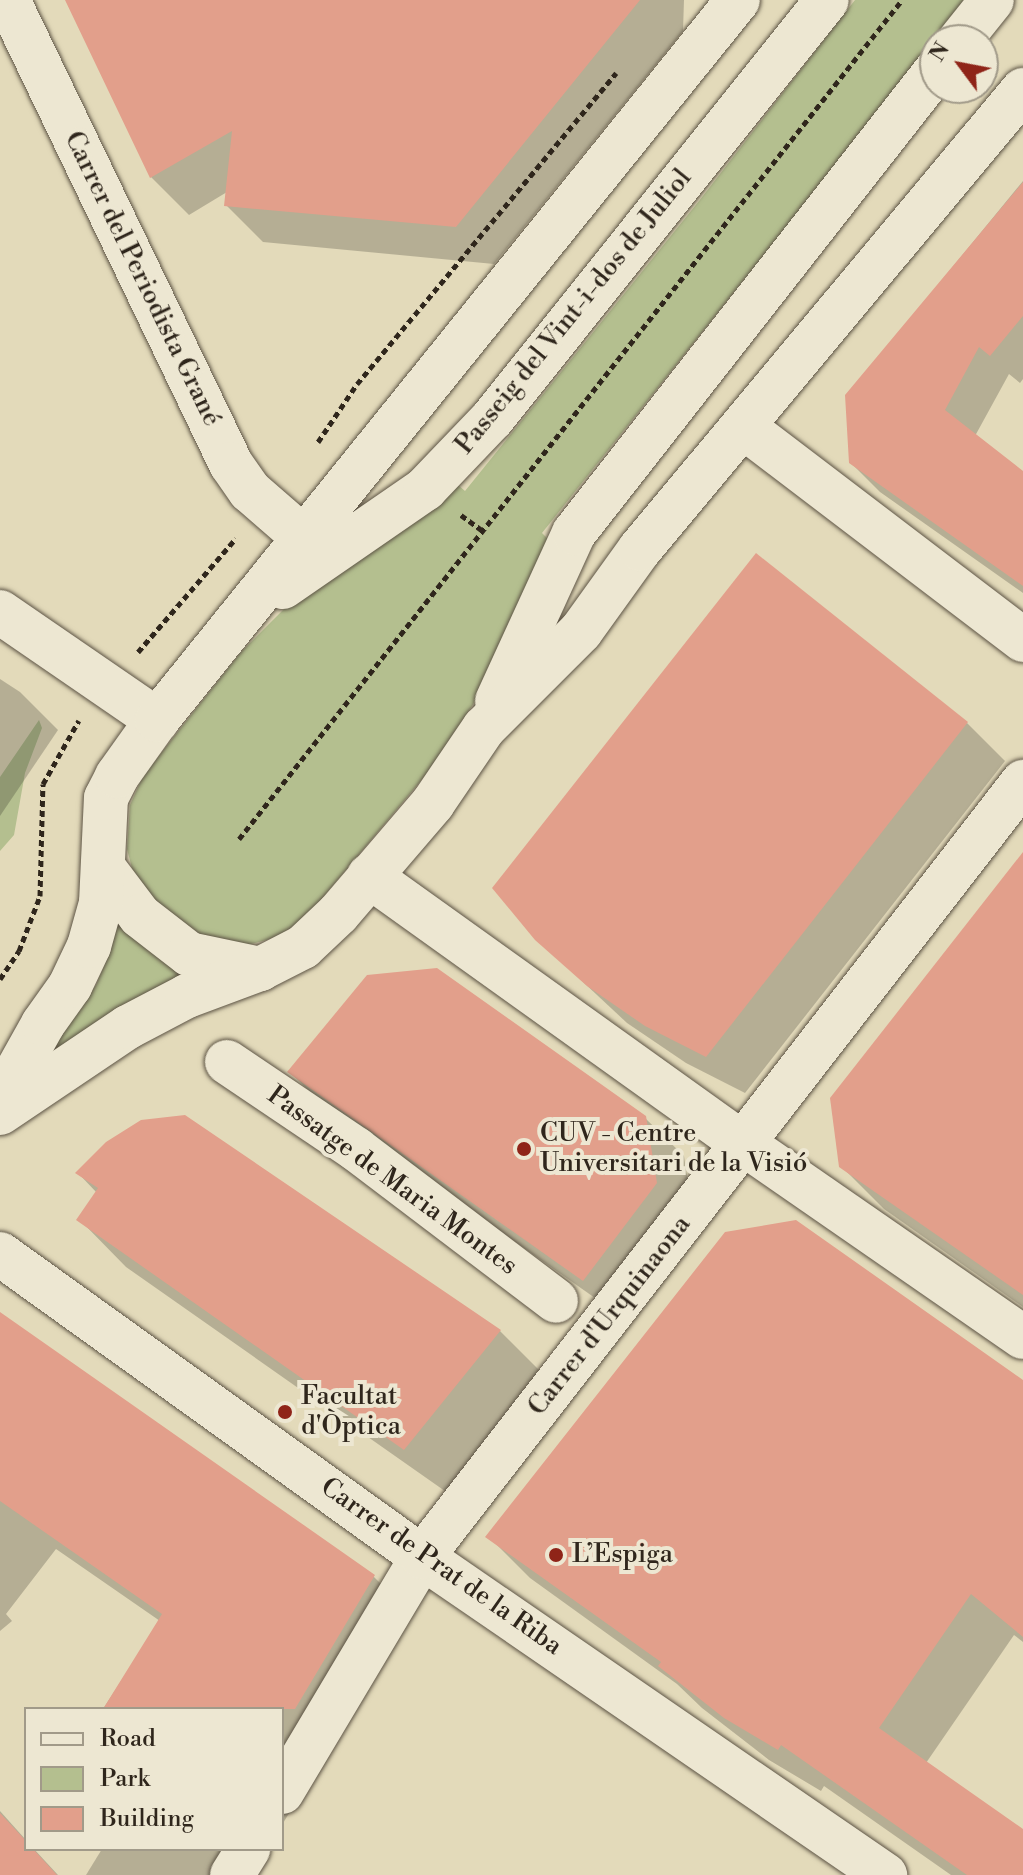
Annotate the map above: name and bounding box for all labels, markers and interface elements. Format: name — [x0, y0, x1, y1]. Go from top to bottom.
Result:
north arrow — [919, 24, 999, 104]
text: N — [924, 38, 956, 67]
street label: Carrer del Periodista Grané — [57, 127, 227, 431]
street label: Passeig del Vint-i-dos de Juliol — [449, 163, 699, 461]
street label: Passatge de Maria Montes — [261, 1080, 523, 1282]
place label: CUV - Centre Universitari de la Visió — [540, 1118, 807, 1180]
marker: CUV - Centre Universitari de la Visió — [515, 1140, 533, 1158]
street label: Carrer d'Urquinaona — [522, 1210, 698, 1422]
place label: Facultat d'Òptica — [301, 1381, 401, 1442]
marker: Facultat d'Òptica — [276, 1403, 294, 1421]
street label: Carrer de Prat de la Riba — [314, 1472, 568, 1662]
place label: L’Espiga — [572, 1539, 673, 1571]
marker: L’Espiga — [547, 1546, 565, 1564]
legend — [24, 1707, 284, 1851]
text: Road — [100, 1724, 156, 1754]
text: Park — [100, 1764, 150, 1794]
text: Building — [100, 1804, 194, 1834]

